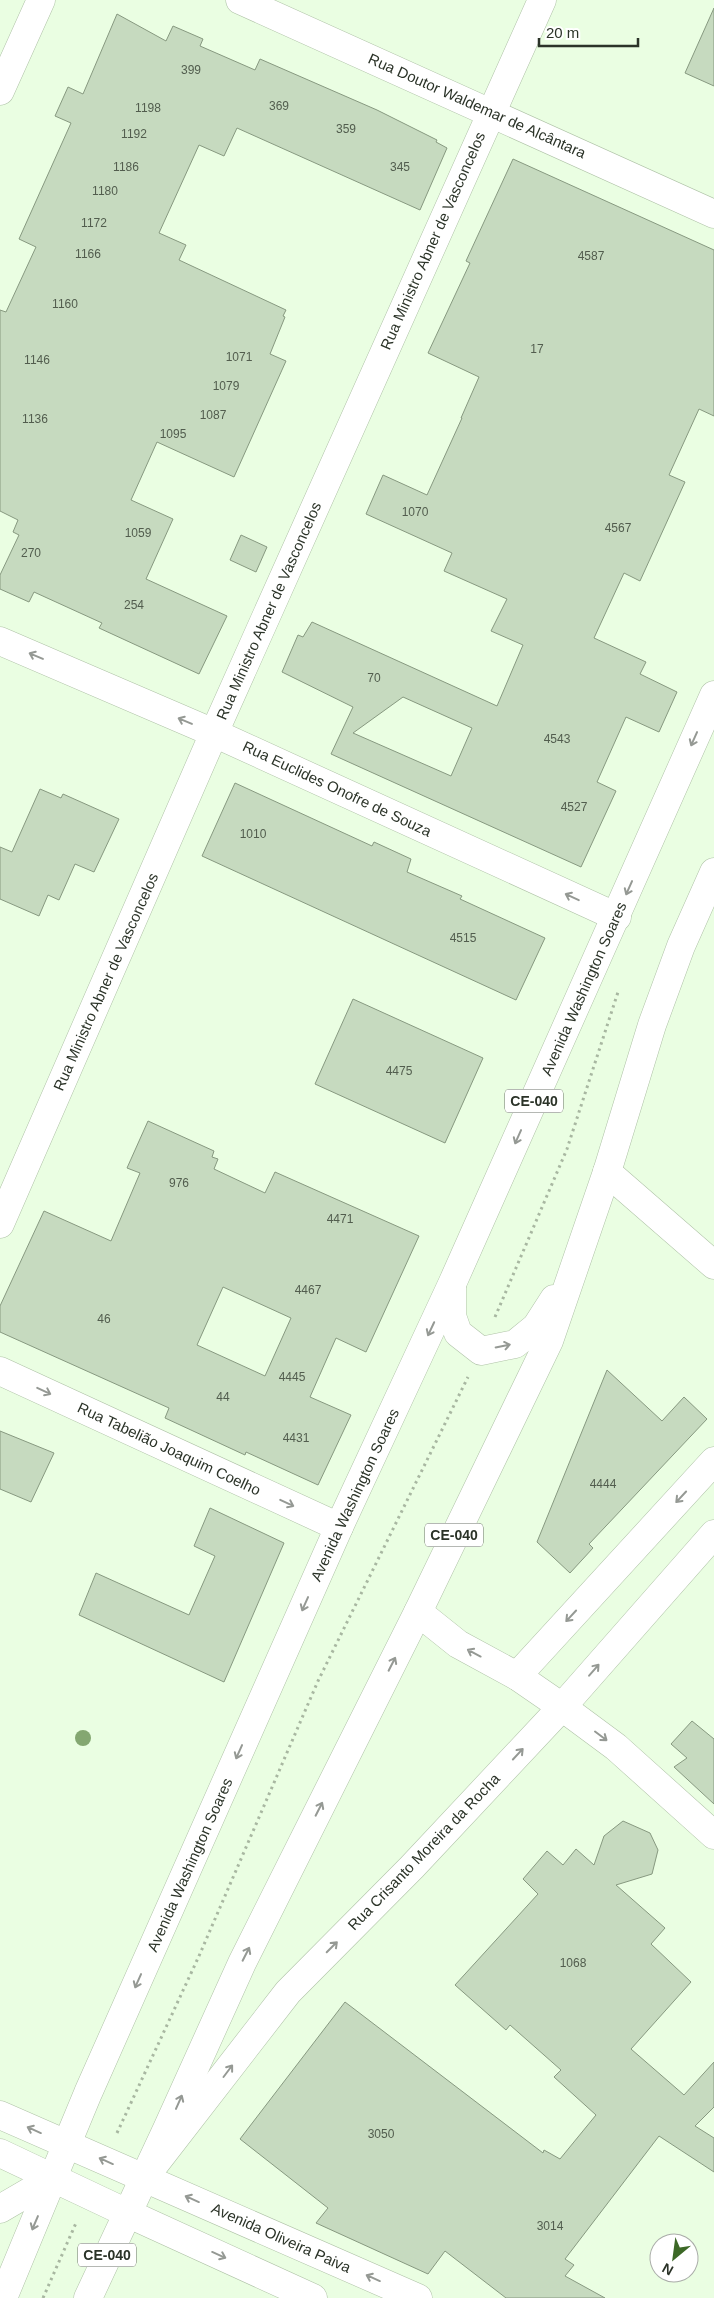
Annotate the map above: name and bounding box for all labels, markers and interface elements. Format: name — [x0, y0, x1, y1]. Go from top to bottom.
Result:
scale bar — [539, 15, 638, 47]
text: 20 m — [546, 24, 579, 41]
street label: Rua Doutor Waldemar de Alcântara — [366, 50, 589, 162]
house number: 399 — [181, 63, 201, 77]
house number: 369 — [269, 99, 289, 113]
house number: 1198 — [135, 101, 161, 115]
house number: 359 — [336, 122, 356, 136]
house number: 1192 — [121, 127, 147, 141]
street label: Rua Ministro Abner de Vasconcelos — [377, 129, 488, 352]
house number: 1186 — [113, 160, 139, 174]
house number: 345 — [390, 160, 410, 174]
house number: 1180 — [92, 184, 118, 198]
house number: 1172 — [81, 216, 107, 230]
house number: 1166 — [75, 247, 101, 261]
house number: 4587 — [578, 249, 605, 263]
house number: 1160 — [52, 297, 78, 311]
house number: 17 — [530, 342, 544, 356]
house number: 1071 — [226, 350, 253, 364]
house number: 1146 — [24, 353, 50, 367]
house number: 1079 — [213, 379, 240, 393]
house number: 1087 — [200, 408, 227, 422]
house number: 1136 — [22, 412, 48, 426]
house number: 1095 — [160, 427, 187, 441]
street label: Rua Ministro Abner de Vasconcelos — [213, 499, 324, 722]
house number: 1070 — [402, 505, 429, 519]
house number: 4567 — [605, 521, 632, 535]
house number: 1059 — [125, 526, 152, 540]
house number: 270 — [21, 546, 41, 560]
house number: 254 — [124, 598, 144, 612]
one-way arrow — [29, 651, 44, 661]
house number: 70 — [367, 671, 381, 685]
one-way arrow — [178, 715, 193, 725]
one-way arrow — [689, 731, 699, 746]
house number: 4543 — [544, 732, 571, 746]
street label: Rua Euclides Onofre de Souza — [240, 737, 435, 840]
house number: 4527 — [561, 800, 588, 814]
house number: 1010 — [240, 827, 267, 841]
street label: Rua Ministro Abner de Vasconcelos — [50, 870, 161, 1093]
one-way arrow — [624, 880, 634, 895]
one-way arrow — [565, 891, 580, 901]
street label: Avenida Washington Soares — [537, 899, 630, 1078]
house number: 4515 — [450, 931, 477, 945]
house number: 4475 — [386, 1064, 413, 1078]
road number: CE-040 — [505, 1090, 563, 1112]
one-way arrow — [512, 1129, 522, 1144]
house number: 976 — [169, 1176, 189, 1190]
house number: 4471 — [327, 1212, 354, 1226]
house number: 4467 — [295, 1283, 322, 1297]
house number: 46 — [97, 1312, 111, 1326]
one-way arrow — [426, 1321, 436, 1336]
one-way arrow — [495, 1341, 511, 1351]
house number: 4445 — [279, 1370, 306, 1384]
one-way arrow — [36, 1387, 51, 1396]
house number: 44 — [216, 1390, 230, 1404]
street label: Rua Tabelião Joaquim Coelho — [75, 1399, 263, 1498]
street label: Avenida Washington Soares — [307, 1406, 402, 1584]
house number: 4431 — [283, 1431, 310, 1445]
house number: 4444 — [590, 1477, 617, 1491]
one-way arrow — [675, 1490, 687, 1503]
one-way arrow — [279, 1499, 294, 1508]
road number: CE-040 — [425, 1524, 483, 1546]
one-way arrow — [300, 1596, 310, 1611]
one-way arrow — [565, 1610, 577, 1623]
one-way arrow — [466, 1648, 481, 1658]
one-way arrow — [388, 1657, 397, 1672]
one-way arrow — [588, 1664, 600, 1677]
one-way arrow — [594, 1731, 607, 1742]
one-way arrow — [234, 1744, 244, 1759]
one-way arrow — [512, 1747, 524, 1760]
street label: Rua Crisanto Moreira da Rocha — [344, 1769, 503, 1933]
street label: Avenida Washington Soares — [143, 1775, 236, 1954]
one-way arrow — [315, 1802, 324, 1817]
one-way arrow — [326, 1941, 339, 1953]
one-way arrow — [242, 1947, 251, 1962]
house number: 1068 — [560, 1956, 587, 1970]
one-way arrow — [133, 1973, 143, 1988]
one-way arrow — [223, 2064, 233, 2078]
one-way arrow — [175, 2095, 185, 2110]
one-way arrow — [27, 2124, 42, 2134]
house number: 3050 — [368, 2127, 395, 2141]
one-way arrow — [99, 2156, 114, 2165]
one-way arrow — [185, 2194, 200, 2204]
street label: Avenida Oliveira Paiva — [209, 2199, 354, 2276]
one-way arrow — [29, 2215, 39, 2230]
house number: 3014 — [537, 2219, 564, 2233]
north arrow — [649, 2233, 699, 2283]
road number: CE-040 — [78, 2244, 136, 2266]
one-way arrow — [211, 2251, 226, 2261]
text: N — [659, 2260, 676, 2279]
one-way arrow — [366, 2273, 381, 2283]

